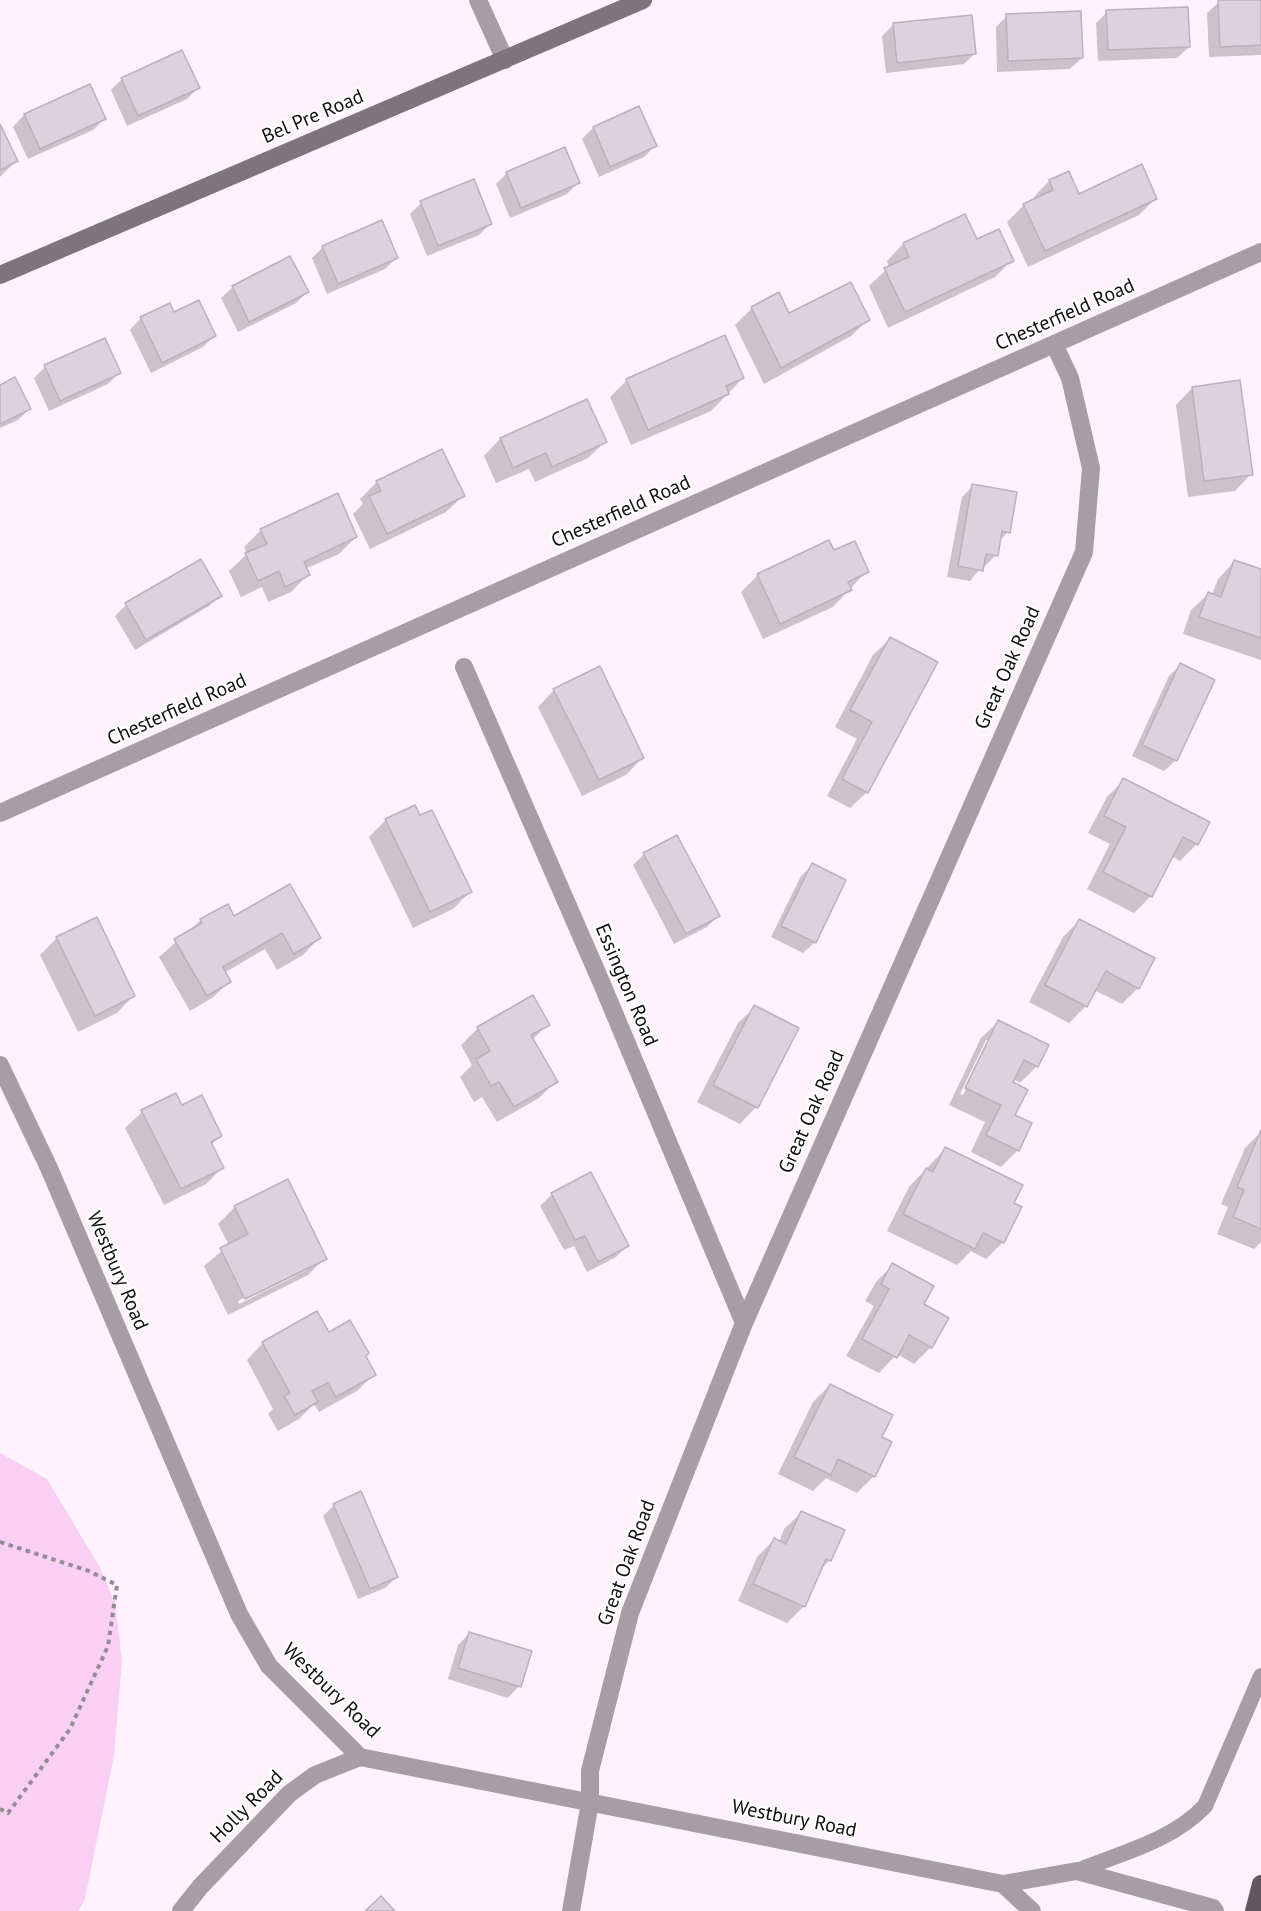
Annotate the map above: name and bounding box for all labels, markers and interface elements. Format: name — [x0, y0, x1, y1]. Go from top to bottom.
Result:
street label: Bel Pre Road — [259, 85, 367, 149]
street label: Chesterfield Road — [992, 274, 1138, 356]
street label: Chesterfield Road — [548, 471, 694, 553]
street label: Great Oak Road — [970, 603, 1046, 733]
street label: Chesterfield Road — [104, 669, 250, 751]
street label: Essington Road — [589, 920, 663, 1050]
street label: Great Oak Road — [774, 1047, 850, 1177]
street label: Westbury Road — [81, 1208, 153, 1334]
street label: Great Oak Road — [593, 1497, 661, 1629]
street label: Westbury Road — [277, 1638, 385, 1744]
street label: Holly Road — [206, 1766, 288, 1848]
street label: Westbury Road — [730, 1795, 858, 1843]

